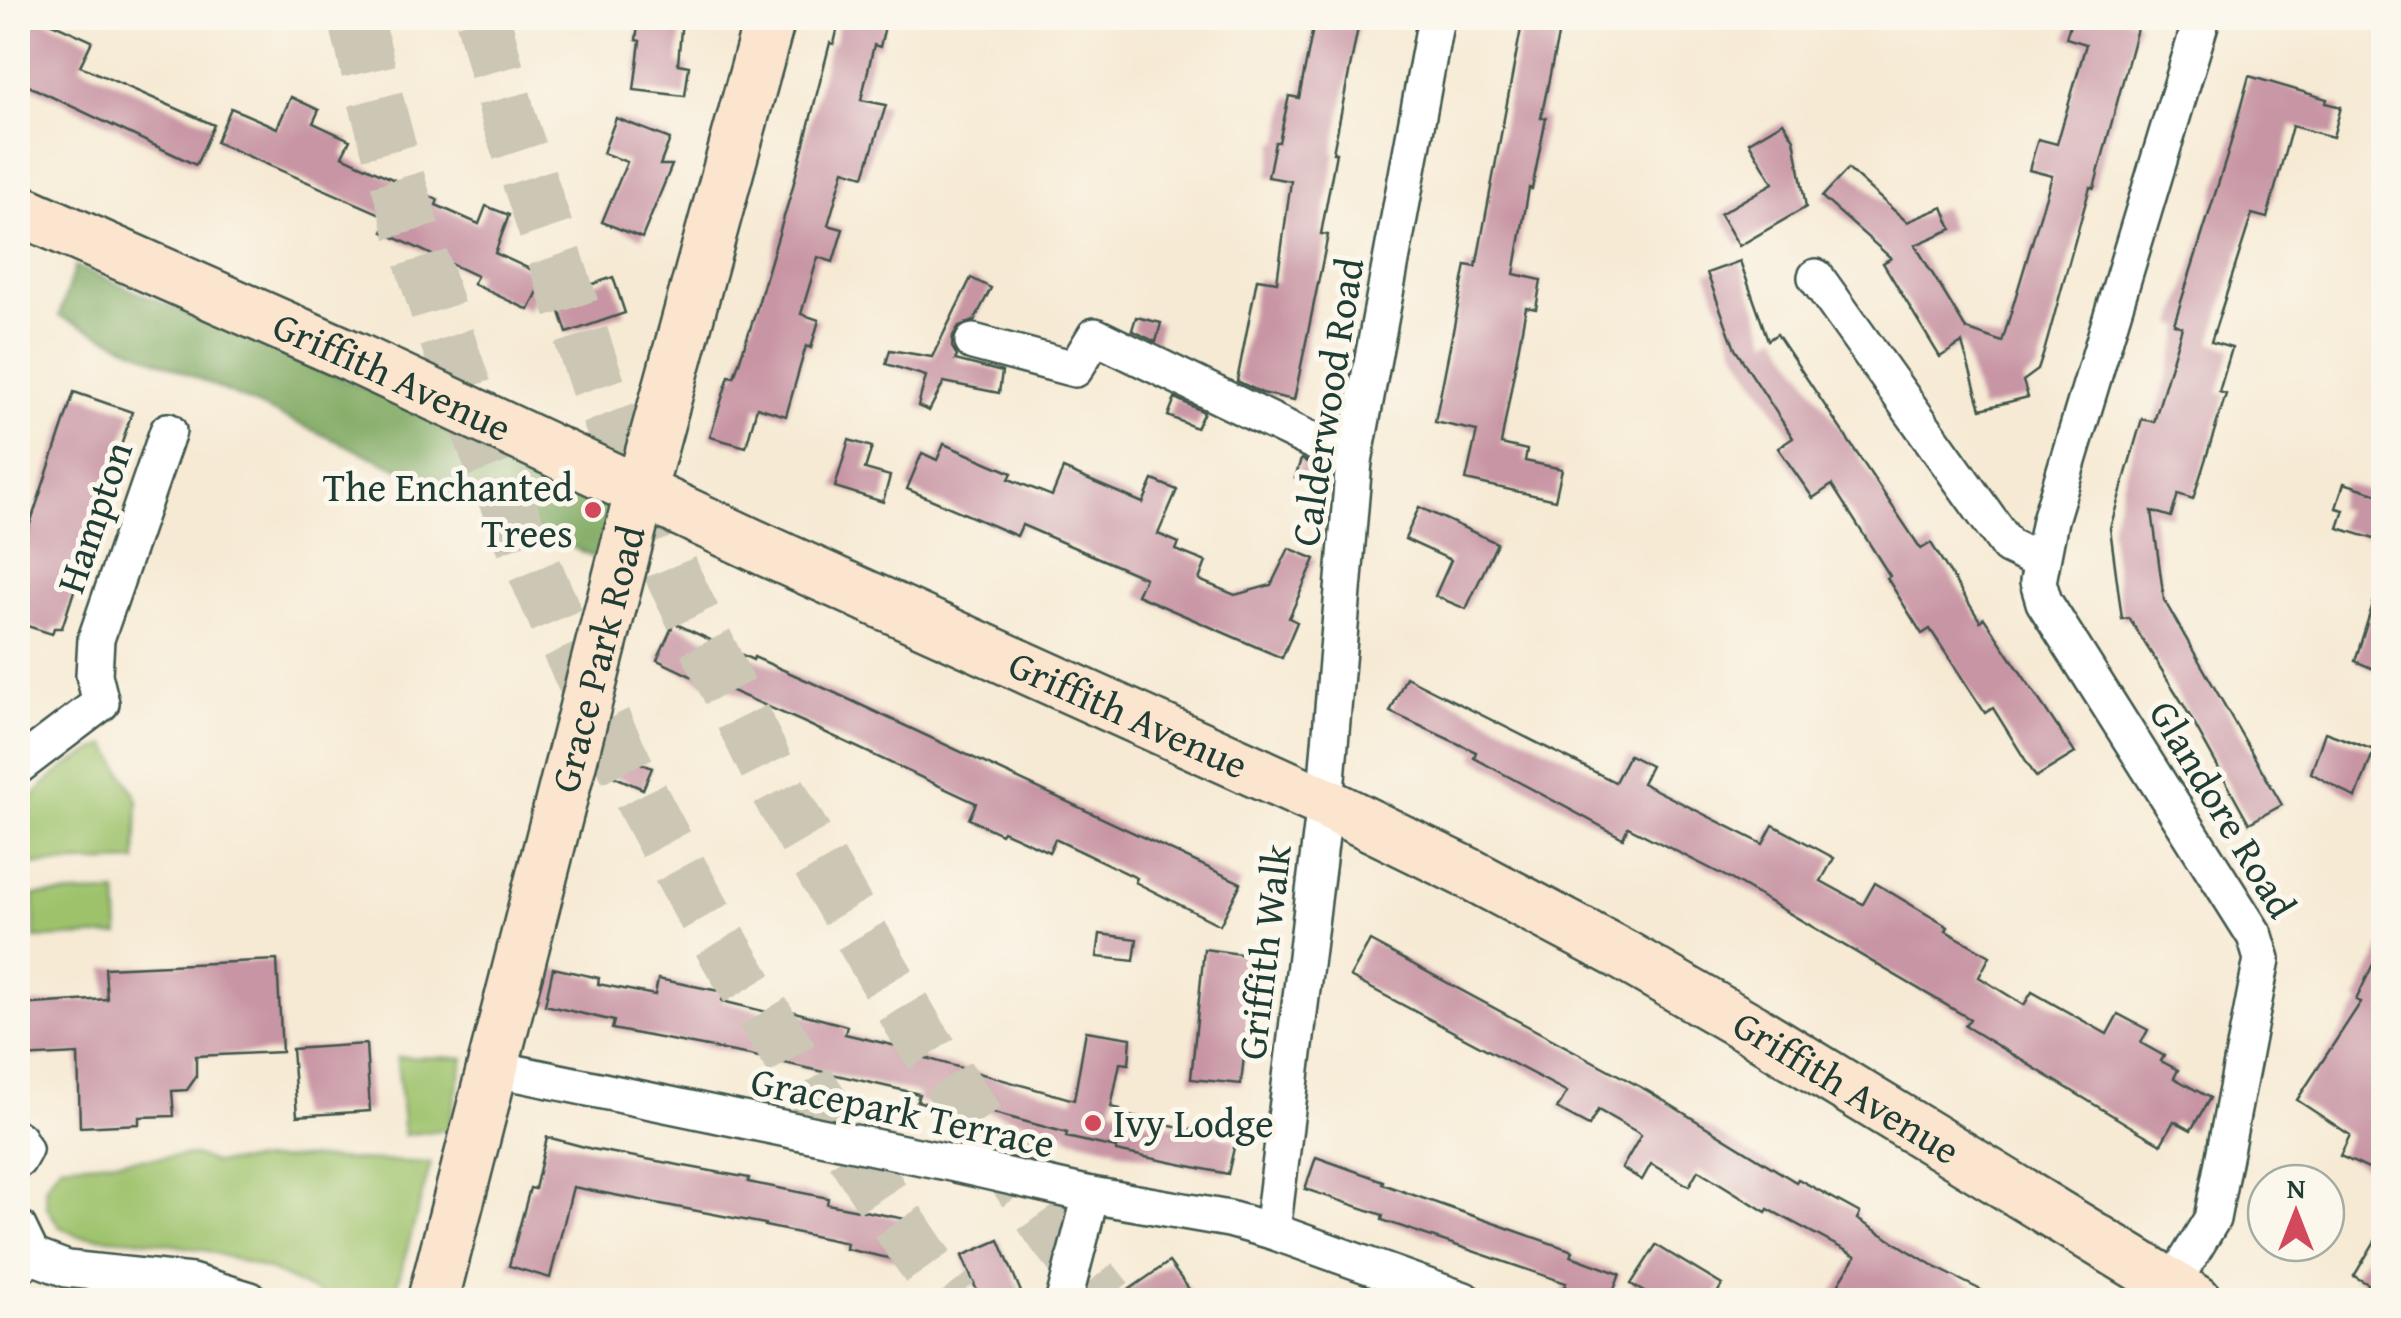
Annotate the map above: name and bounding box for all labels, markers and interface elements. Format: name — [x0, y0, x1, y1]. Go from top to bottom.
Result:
street label: Calderwood Road — [1275, 253, 1379, 550]
street label: Griffith Avenue — [264, 295, 522, 456]
street label: Hampton — [40, 433, 147, 601]
place label: The Enchanted Trees — [323, 457, 574, 562]
marker: The Enchanted Trees — [582, 499, 604, 521]
street label: Grace Park Road — [534, 518, 660, 798]
street label: Griffith Avenue — [1000, 634, 1258, 793]
street label: Glandore Road — [2135, 689, 2312, 930]
street label: Griffith Walk — [1221, 840, 1306, 1063]
street label: Griffith Avenue — [1722, 995, 1972, 1178]
street label: Gracepark Terrace — [746, 1051, 1060, 1172]
place label: Ivy Lodge — [1113, 1093, 1274, 1152]
marker: Ivy Lodge — [1082, 1112, 1104, 1134]
north arrow — [2246, 1163, 2346, 1263]
text: N — [2287, 1167, 2306, 1208]

